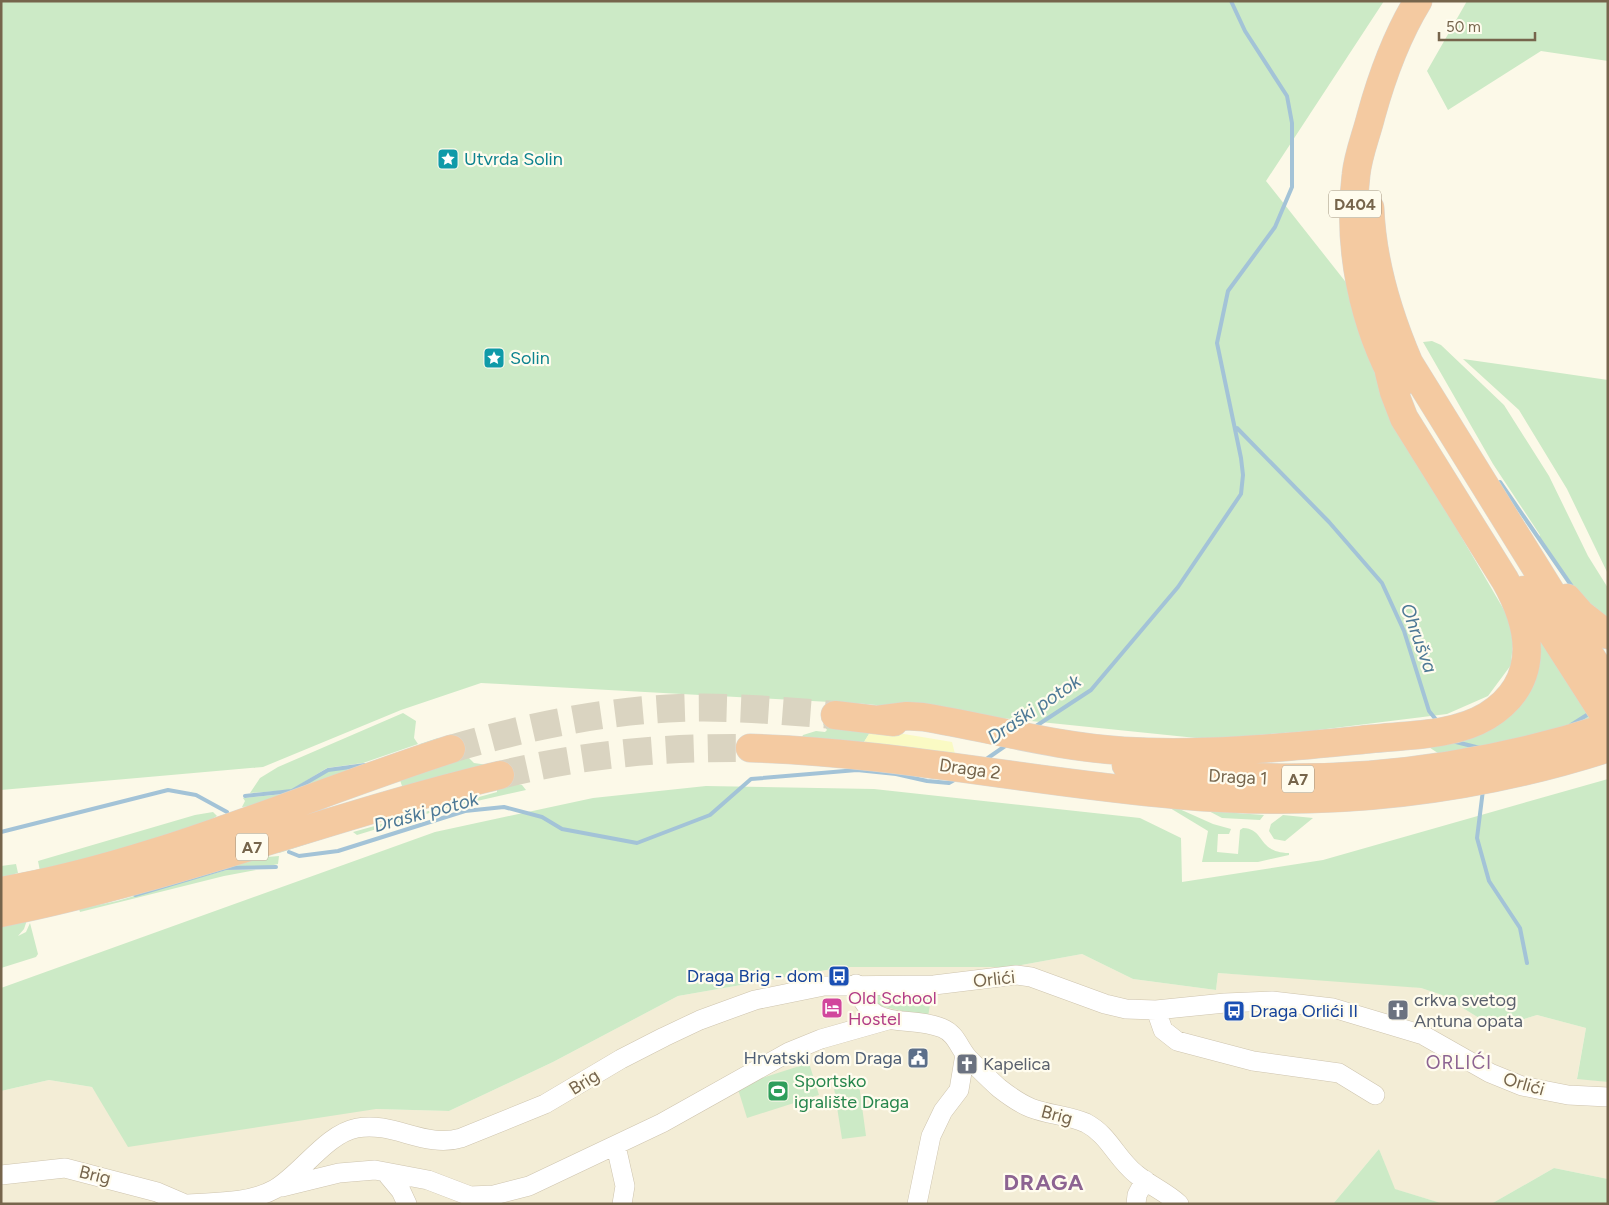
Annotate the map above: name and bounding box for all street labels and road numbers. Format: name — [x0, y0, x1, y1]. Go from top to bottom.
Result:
road number: D404 — [1329, 190, 1381, 218]
street label: Draga 2 — [938, 754, 1002, 784]
street label: Draga 1 — [1208, 764, 1268, 790]
road number: A7 — [1282, 766, 1314, 792]
road number: A7 — [236, 834, 268, 860]
street label: Orlići — [972, 966, 1016, 992]
street label: Brig — [565, 1064, 603, 1100]
street label: Orlići — [1501, 1068, 1547, 1100]
street label: Brig — [1039, 1100, 1075, 1130]
street label: Brig — [77, 1160, 113, 1190]

